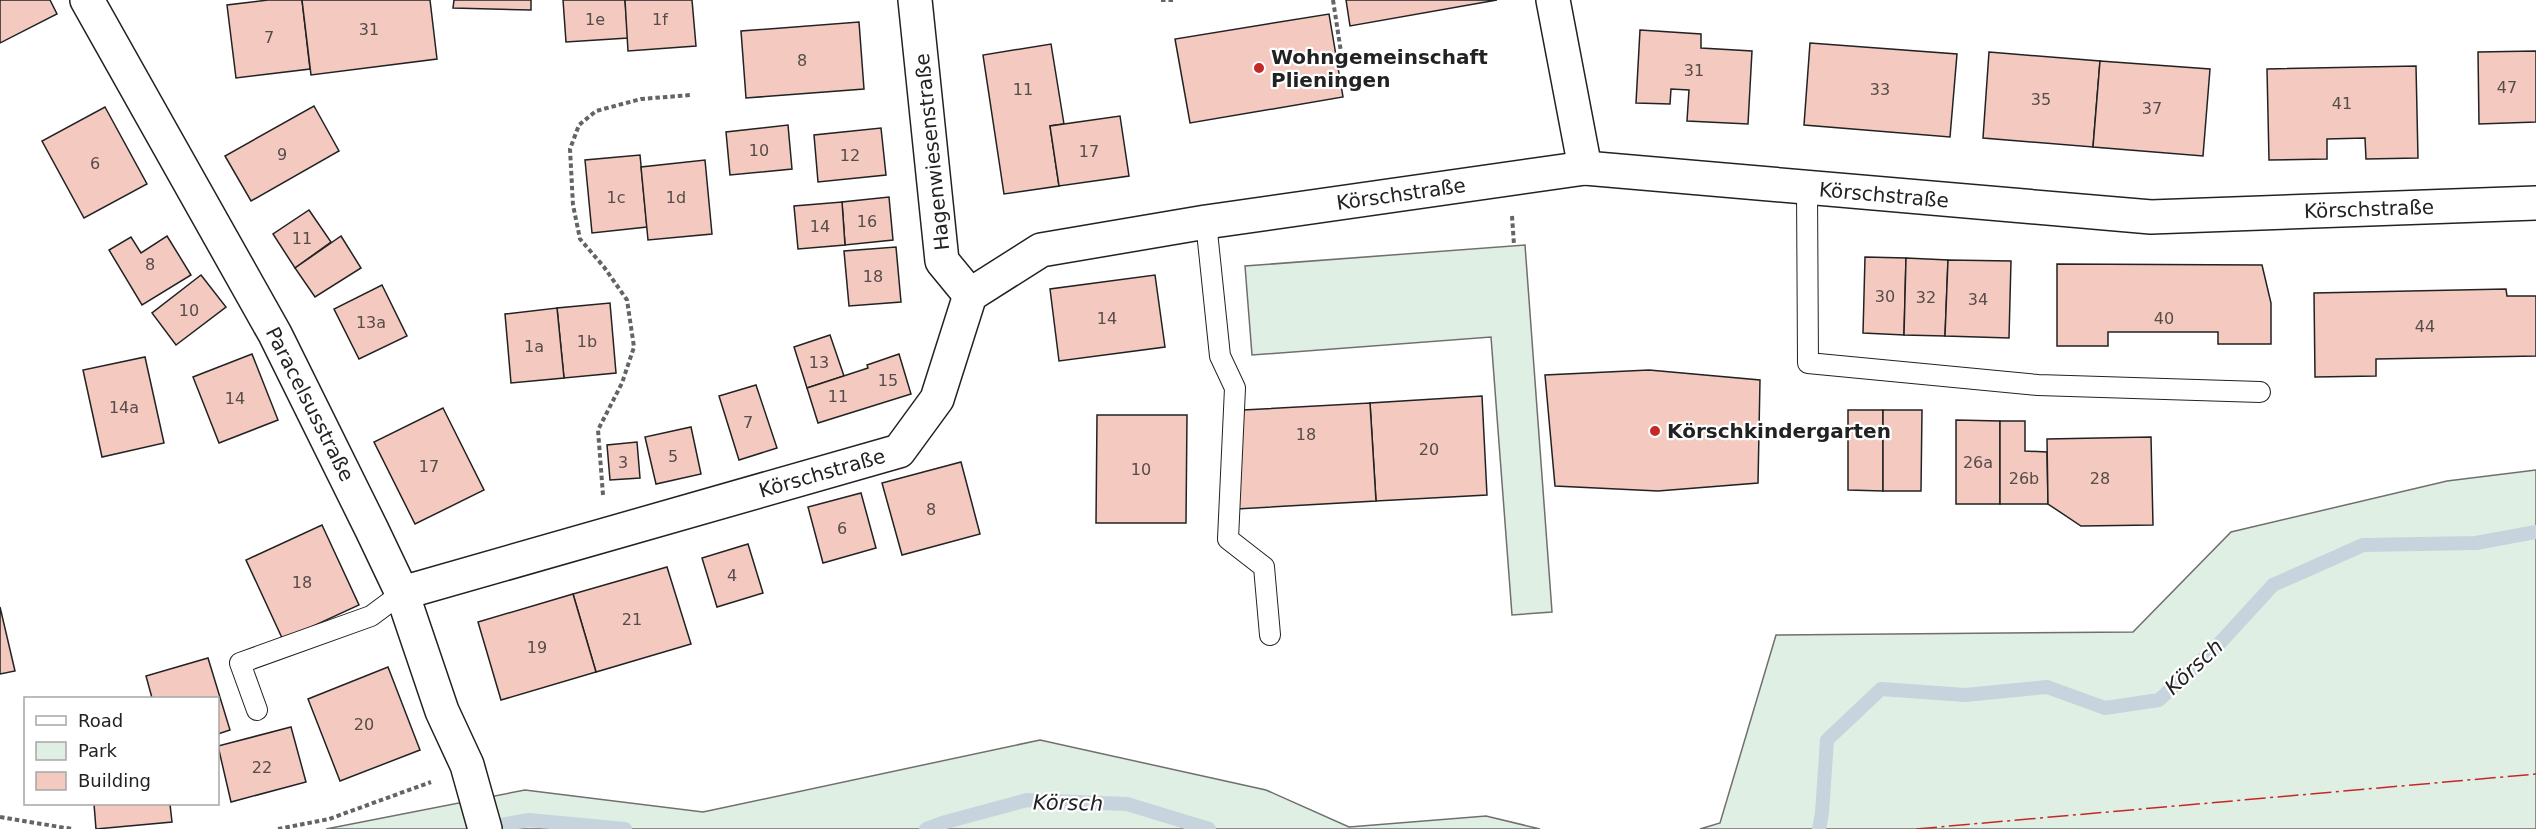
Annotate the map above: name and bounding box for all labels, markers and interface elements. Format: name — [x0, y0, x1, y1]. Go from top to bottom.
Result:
house number: 1e — [585, 10, 605, 29]
house number: 1f — [652, 10, 668, 29]
house number: 31 — [359, 20, 379, 39]
house number: 7 — [264, 28, 274, 47]
place label: Wohngemeinschaft Plieningen — [1271, 45, 1488, 92]
house number: 8 — [797, 51, 807, 70]
street label: Hagenwiesenstraße — [910, 52, 954, 252]
marker: Wohngemeinschaft Plieningen — [1252, 61, 1266, 75]
house number: 31 — [1684, 61, 1704, 80]
house number: 47 — [2497, 78, 2517, 97]
house number: 11 — [1013, 80, 1033, 99]
house number: 33 — [1870, 80, 1890, 99]
house number: 35 — [2031, 90, 2051, 109]
house number: 41 — [2332, 94, 2352, 113]
house number: 37 — [2142, 99, 2162, 118]
house number: 10 — [749, 141, 769, 160]
house number: 17 — [1079, 142, 1099, 161]
house number: 9 — [277, 145, 287, 164]
house number: 12 — [840, 146, 860, 165]
house number: 6 — [90, 154, 100, 173]
street label: Körschstraße — [1335, 173, 1467, 215]
street label: Körschstraße — [1818, 177, 1950, 213]
house number: 1c — [607, 188, 625, 207]
house number: 1d — [666, 188, 686, 207]
street label: Körschstraße — [2303, 195, 2435, 223]
house number: 16 — [857, 212, 877, 231]
house number: 14 — [810, 217, 830, 236]
house number: 11 — [292, 229, 312, 248]
house number: 8 — [145, 255, 155, 274]
house number: 18 — [863, 267, 883, 286]
house number: 30 — [1875, 287, 1895, 306]
house number: 32 — [1916, 288, 1936, 307]
house number: 34 — [1968, 290, 1988, 309]
house number: 10 — [179, 301, 199, 320]
house number: 14 — [1097, 309, 1117, 328]
house number: 40 — [2154, 309, 2174, 328]
house number: 13a — [356, 313, 386, 332]
house number: 44 — [2415, 317, 2435, 336]
street label: Paracelsusstraße — [261, 323, 359, 485]
house number: 1b — [577, 332, 597, 351]
house number: 1a — [524, 337, 544, 356]
house number: 13 — [809, 353, 829, 372]
house number: 15 — [878, 371, 898, 390]
house number: 11 — [828, 387, 848, 406]
house number: 14 — [225, 389, 245, 408]
house number: 14a — [109, 398, 139, 417]
house number: 7 — [743, 413, 753, 432]
place label: Körschkindergarten — [1667, 419, 1891, 443]
marker: Körschkindergarten — [1648, 424, 1662, 438]
house number: 18 — [1296, 425, 1316, 444]
house number: 20 — [1419, 440, 1439, 459]
street label: Körschstraße — [756, 444, 888, 502]
house number: 5 — [668, 447, 678, 466]
house number: 3 — [618, 453, 628, 472]
house number: 26a — [1963, 453, 1993, 472]
house number: 17 — [419, 457, 439, 476]
house number: 10 — [1131, 460, 1151, 479]
house number: 26b — [2009, 469, 2039, 488]
house number: 28 — [2090, 469, 2110, 488]
house number: 8 — [926, 500, 936, 519]
house number: 6 — [837, 519, 847, 538]
house number: 4 — [727, 566, 737, 585]
house number: 18 — [292, 573, 312, 592]
house number: 21 — [622, 610, 642, 629]
water label: Körsch — [2160, 634, 2228, 700]
house number: 19 — [527, 638, 547, 657]
legend — [24, 697, 219, 805]
text: Road — [78, 710, 123, 731]
house number: 20 — [354, 715, 374, 734]
text: Park — [78, 740, 117, 761]
house number: 22 — [252, 758, 272, 777]
text: Building — [78, 770, 151, 791]
water label: Körsch — [1033, 790, 1103, 816]

